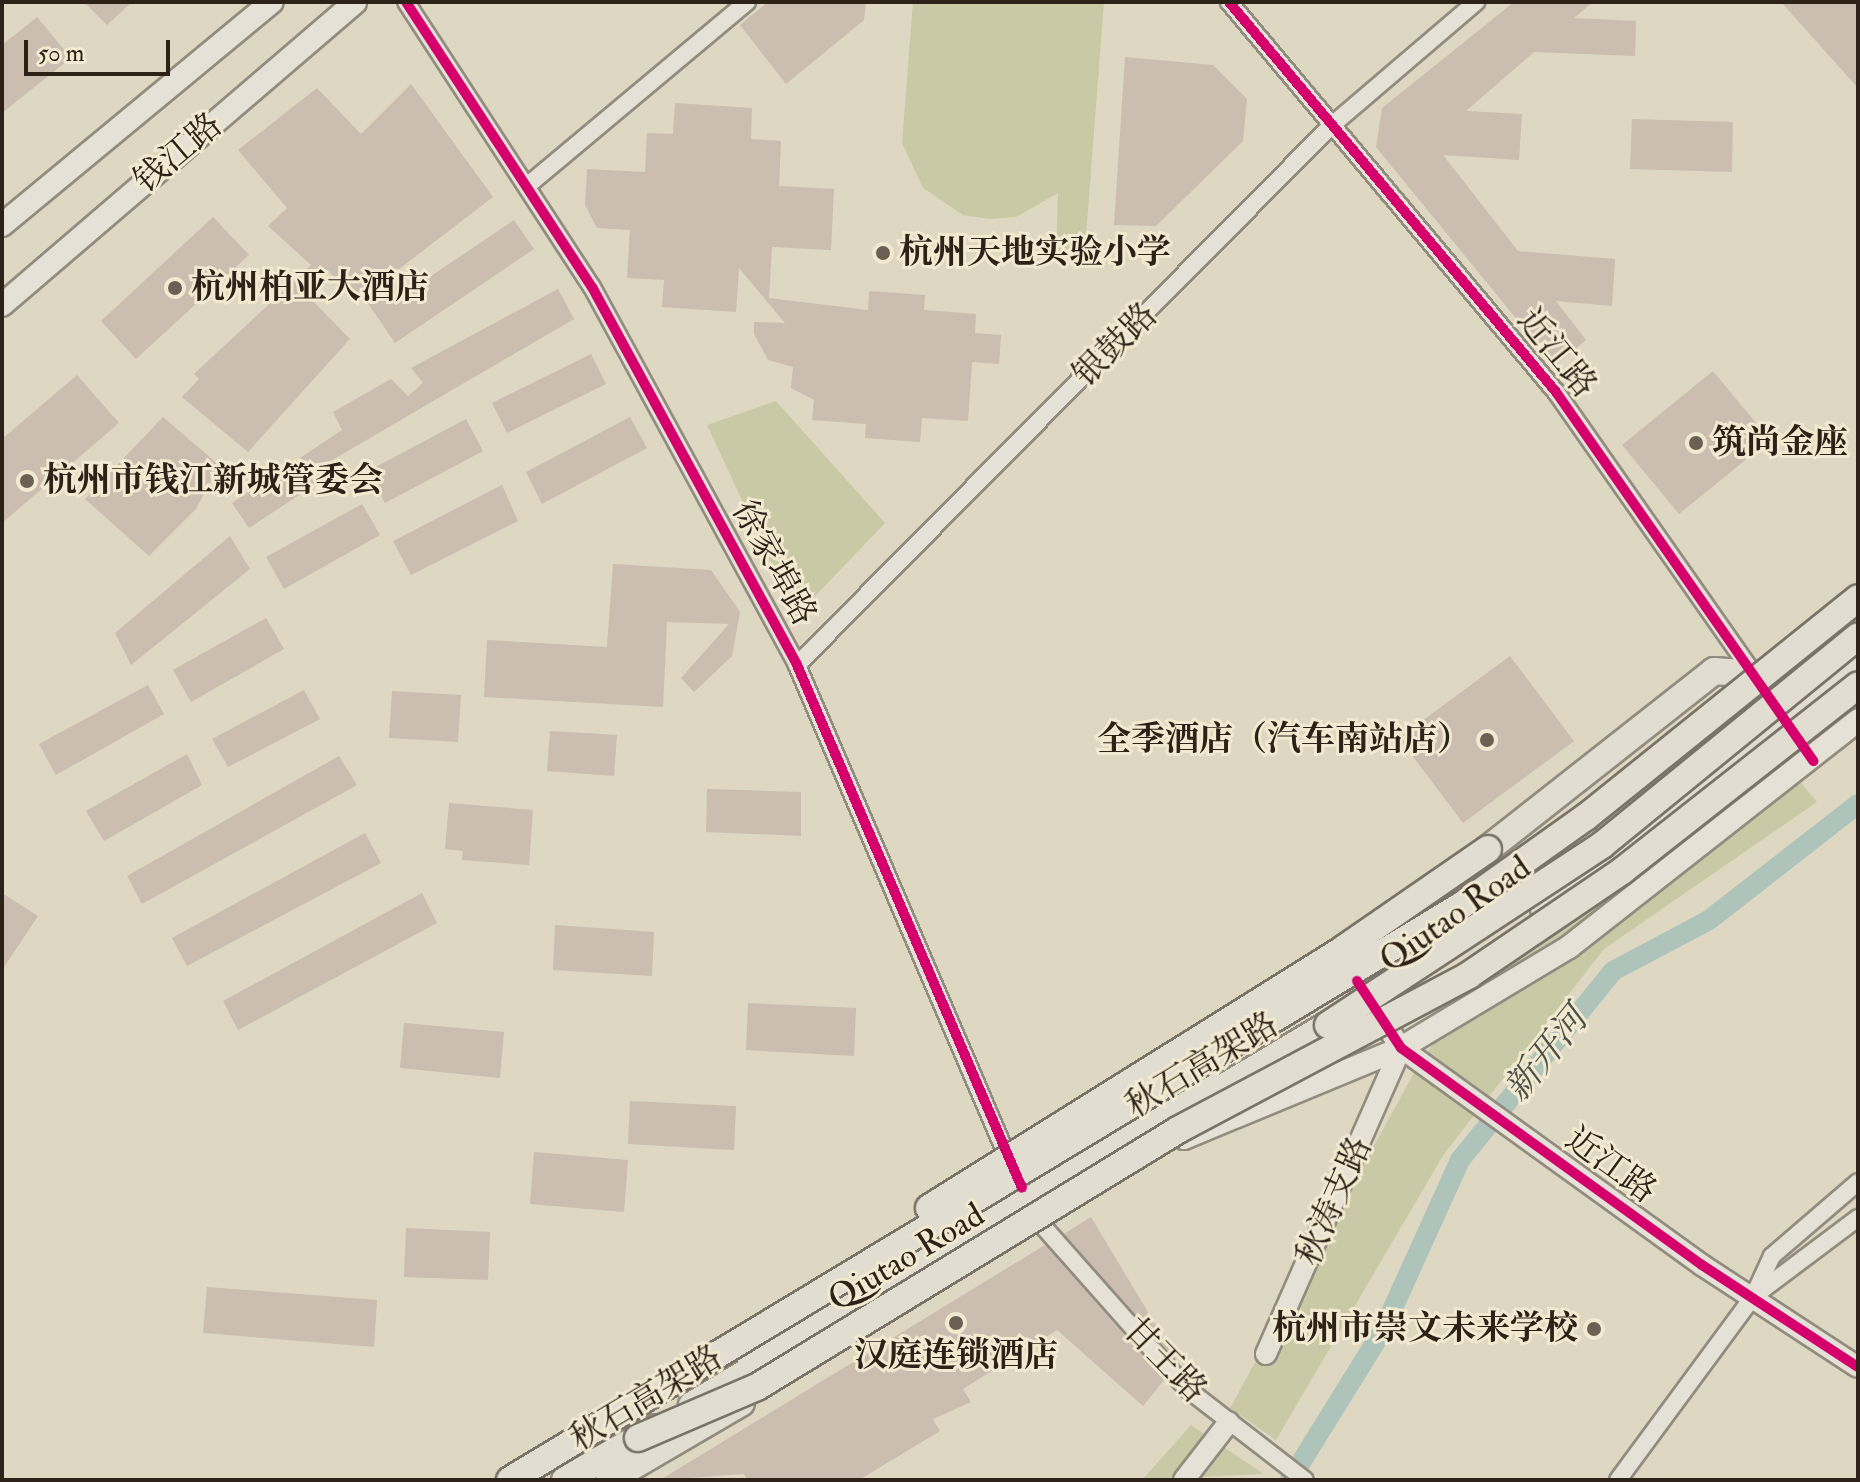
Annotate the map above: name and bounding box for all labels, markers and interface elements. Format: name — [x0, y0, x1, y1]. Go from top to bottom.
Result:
scale bar — [28, 24, 174, 74]
text: 50 m — [38, 38, 84, 69]
street label: 钱江路 — [126, 105, 230, 201]
place label: 杭州天地实验小学 — [899, 233, 1171, 273]
marker: 杭州天地实验小学 — [874, 244, 892, 262]
place label: 杭州柏亚大酒店 — [191, 268, 429, 308]
marker: 杭州柏亚大酒店 — [166, 279, 184, 297]
street label: 银鼓路 — [1065, 295, 1165, 395]
street label: 近江路 — [1509, 301, 1605, 405]
place label: 筑尚金座 — [1712, 423, 1848, 463]
marker: 筑尚金座 — [1687, 434, 1705, 452]
place label: 杭州市钱江新城管委会 — [43, 461, 383, 501]
marker: 杭州市钱江新城管委会 — [18, 472, 36, 490]
street label: 徐家埠路 — [723, 494, 825, 632]
place label: 全季酒店（汽车南站店） — [1097, 720, 1471, 760]
marker: 全季酒店（汽车南站店） — [1478, 731, 1496, 749]
street label: Qiutao Road — [1372, 847, 1538, 981]
water label: 新开河 — [1495, 998, 1597, 1110]
street label: 秋石高架路 — [1119, 1004, 1285, 1126]
street label: 近江路 — [1558, 1119, 1664, 1211]
street label: 秋涛支路 — [1288, 1131, 1380, 1271]
street label: Qiutao Road — [821, 1195, 991, 1319]
street label: 甘王路 — [1115, 1309, 1215, 1411]
place label: 杭州市崇文未来学校 — [1272, 1309, 1578, 1349]
marker: 汉庭连锁酒店 — [947, 1314, 965, 1332]
marker: 杭州市崇文未来学校 — [1585, 1320, 1603, 1338]
place label: 汉庭连锁酒店 — [854, 1336, 1058, 1376]
street label: 秋石高架路 — [563, 1337, 729, 1459]

